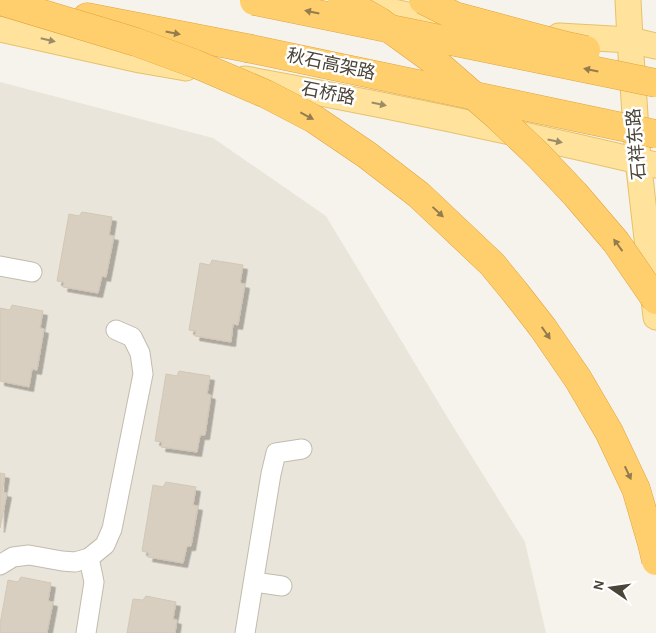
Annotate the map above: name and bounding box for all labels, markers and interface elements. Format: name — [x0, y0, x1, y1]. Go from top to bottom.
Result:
one-way arrow — [303, 8, 319, 16]
one-way arrow — [165, 30, 181, 38]
one-way arrow — [40, 36, 55, 44]
street label: 秋石高架路 — [285, 45, 377, 83]
one-way arrow — [583, 65, 599, 73]
street label: 石桥路 — [300, 78, 357, 108]
one-way arrow — [371, 100, 386, 108]
street label: 石祥东路 — [623, 107, 649, 181]
one-way arrow — [300, 112, 315, 120]
one-way arrow — [547, 138, 563, 146]
one-way arrow — [431, 206, 443, 218]
one-way arrow — [613, 238, 623, 252]
one-way arrow — [541, 326, 551, 339]
one-way arrow — [625, 466, 633, 480]
north arrow — [586, 563, 636, 613]
text: N — [591, 579, 607, 592]

